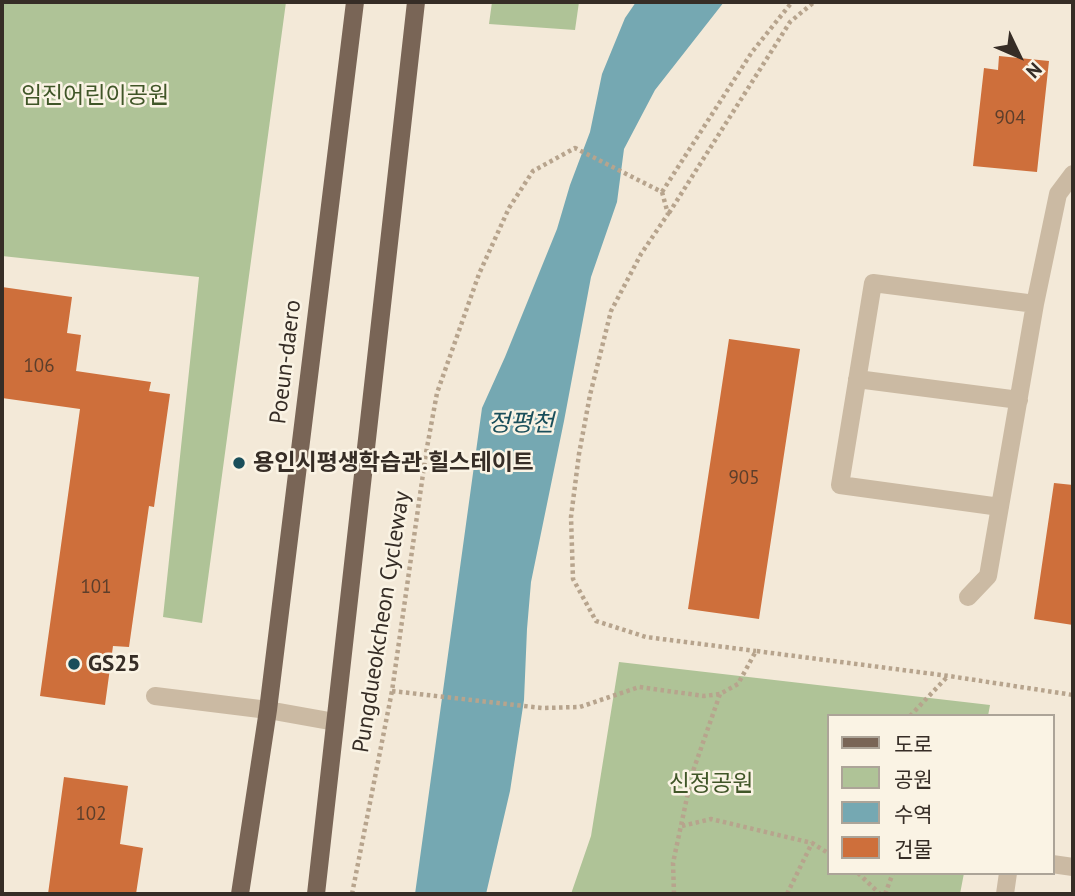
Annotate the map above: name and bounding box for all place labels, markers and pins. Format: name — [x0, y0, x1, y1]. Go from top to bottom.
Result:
place label: 용인시평생학습관.힐스테이트 — [253, 449, 534, 477]
marker: 용인시평생학습관.힐스테이트 — [231, 455, 247, 471]
place label: GS25 — [88, 650, 140, 678]
marker: GS25 — [66, 656, 82, 672]

